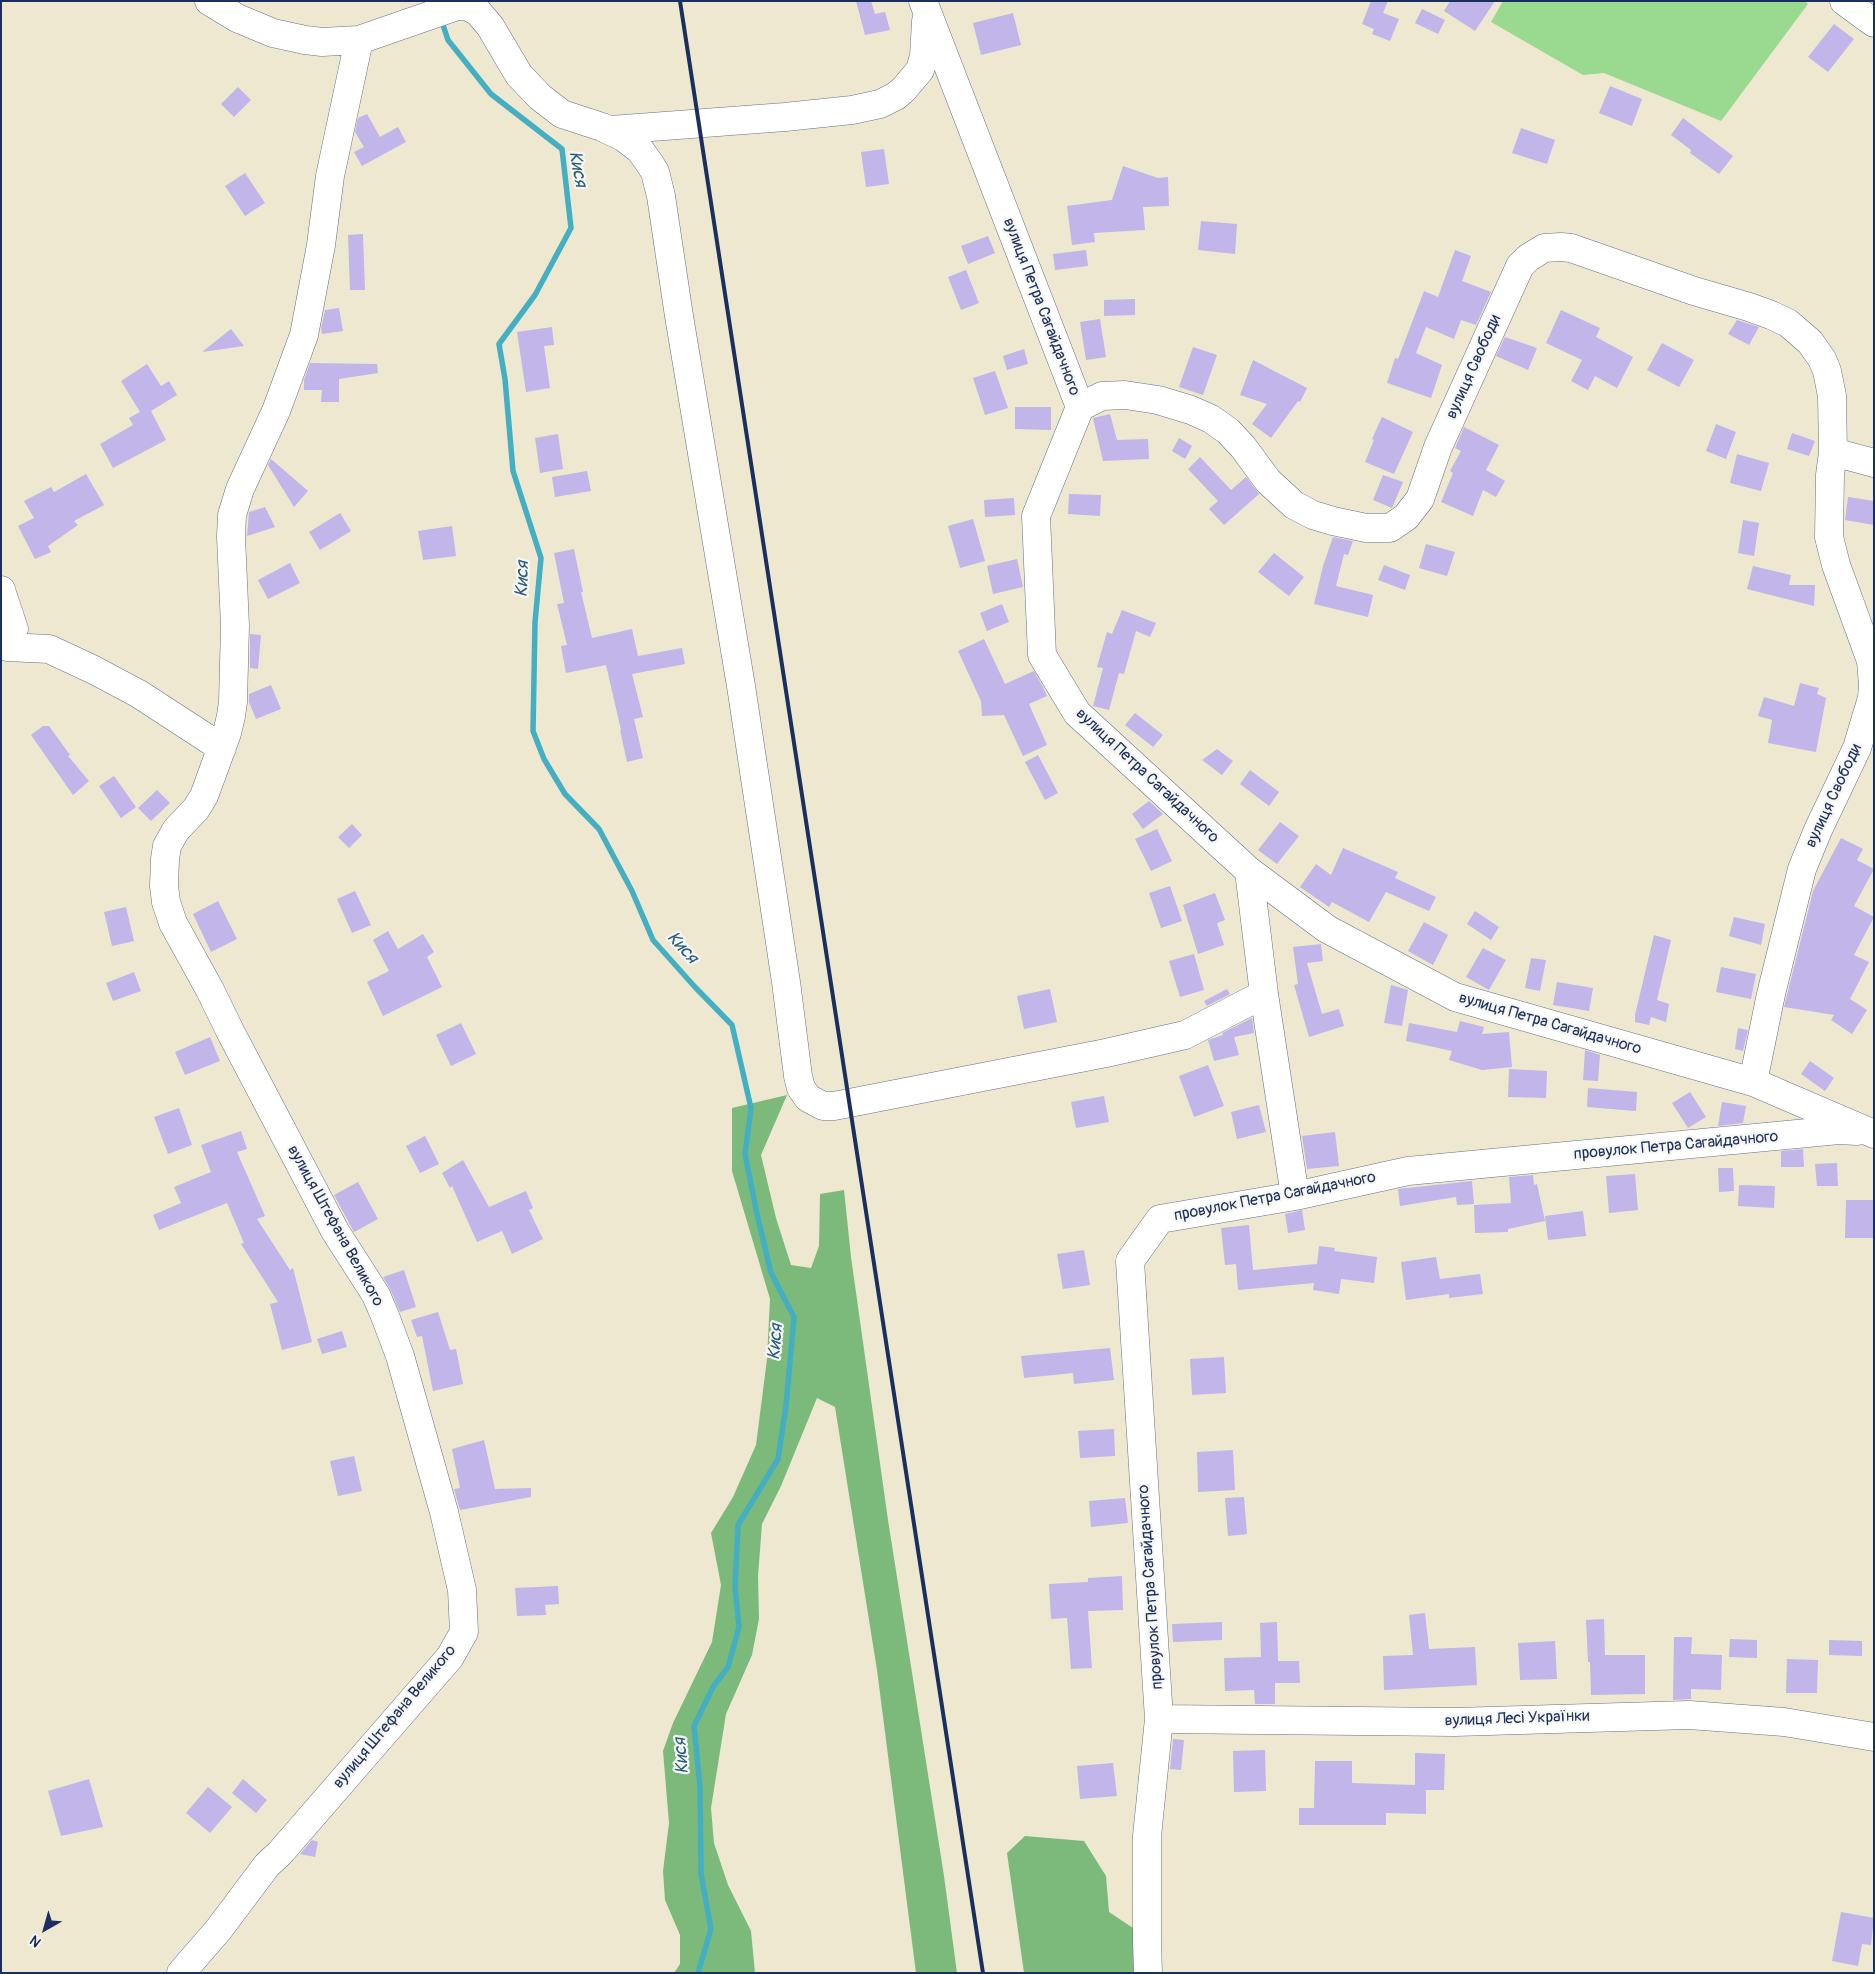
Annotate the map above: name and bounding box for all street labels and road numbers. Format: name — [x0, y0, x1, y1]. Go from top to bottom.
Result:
street label: вулиця Петра Сагайдачного — [998, 215, 1084, 399]
street label: вулиця Свободи — [1442, 312, 1506, 422]
street label: вулиця Петра Сагайдачного — [1071, 705, 1223, 847]
street label: вулиця Свободи — [1802, 741, 1866, 851]
street label: вулиця Петра Сагайдачного — [1457, 989, 1643, 1059]
street label: провулок Петра Сагайдачного — [1573, 1127, 1779, 1165]
street label: вулиця Штефана Великого — [283, 1142, 387, 1310]
street label: провулок Петра Сагайдачного — [1172, 1168, 1378, 1226]
street label: провулок Петра Сагайдачного — [1134, 1484, 1168, 1690]
street label: вулиця Штефана Великого — [329, 1641, 461, 1793]
street label: вулиця Лесі Українки — [1444, 1707, 1590, 1731]

